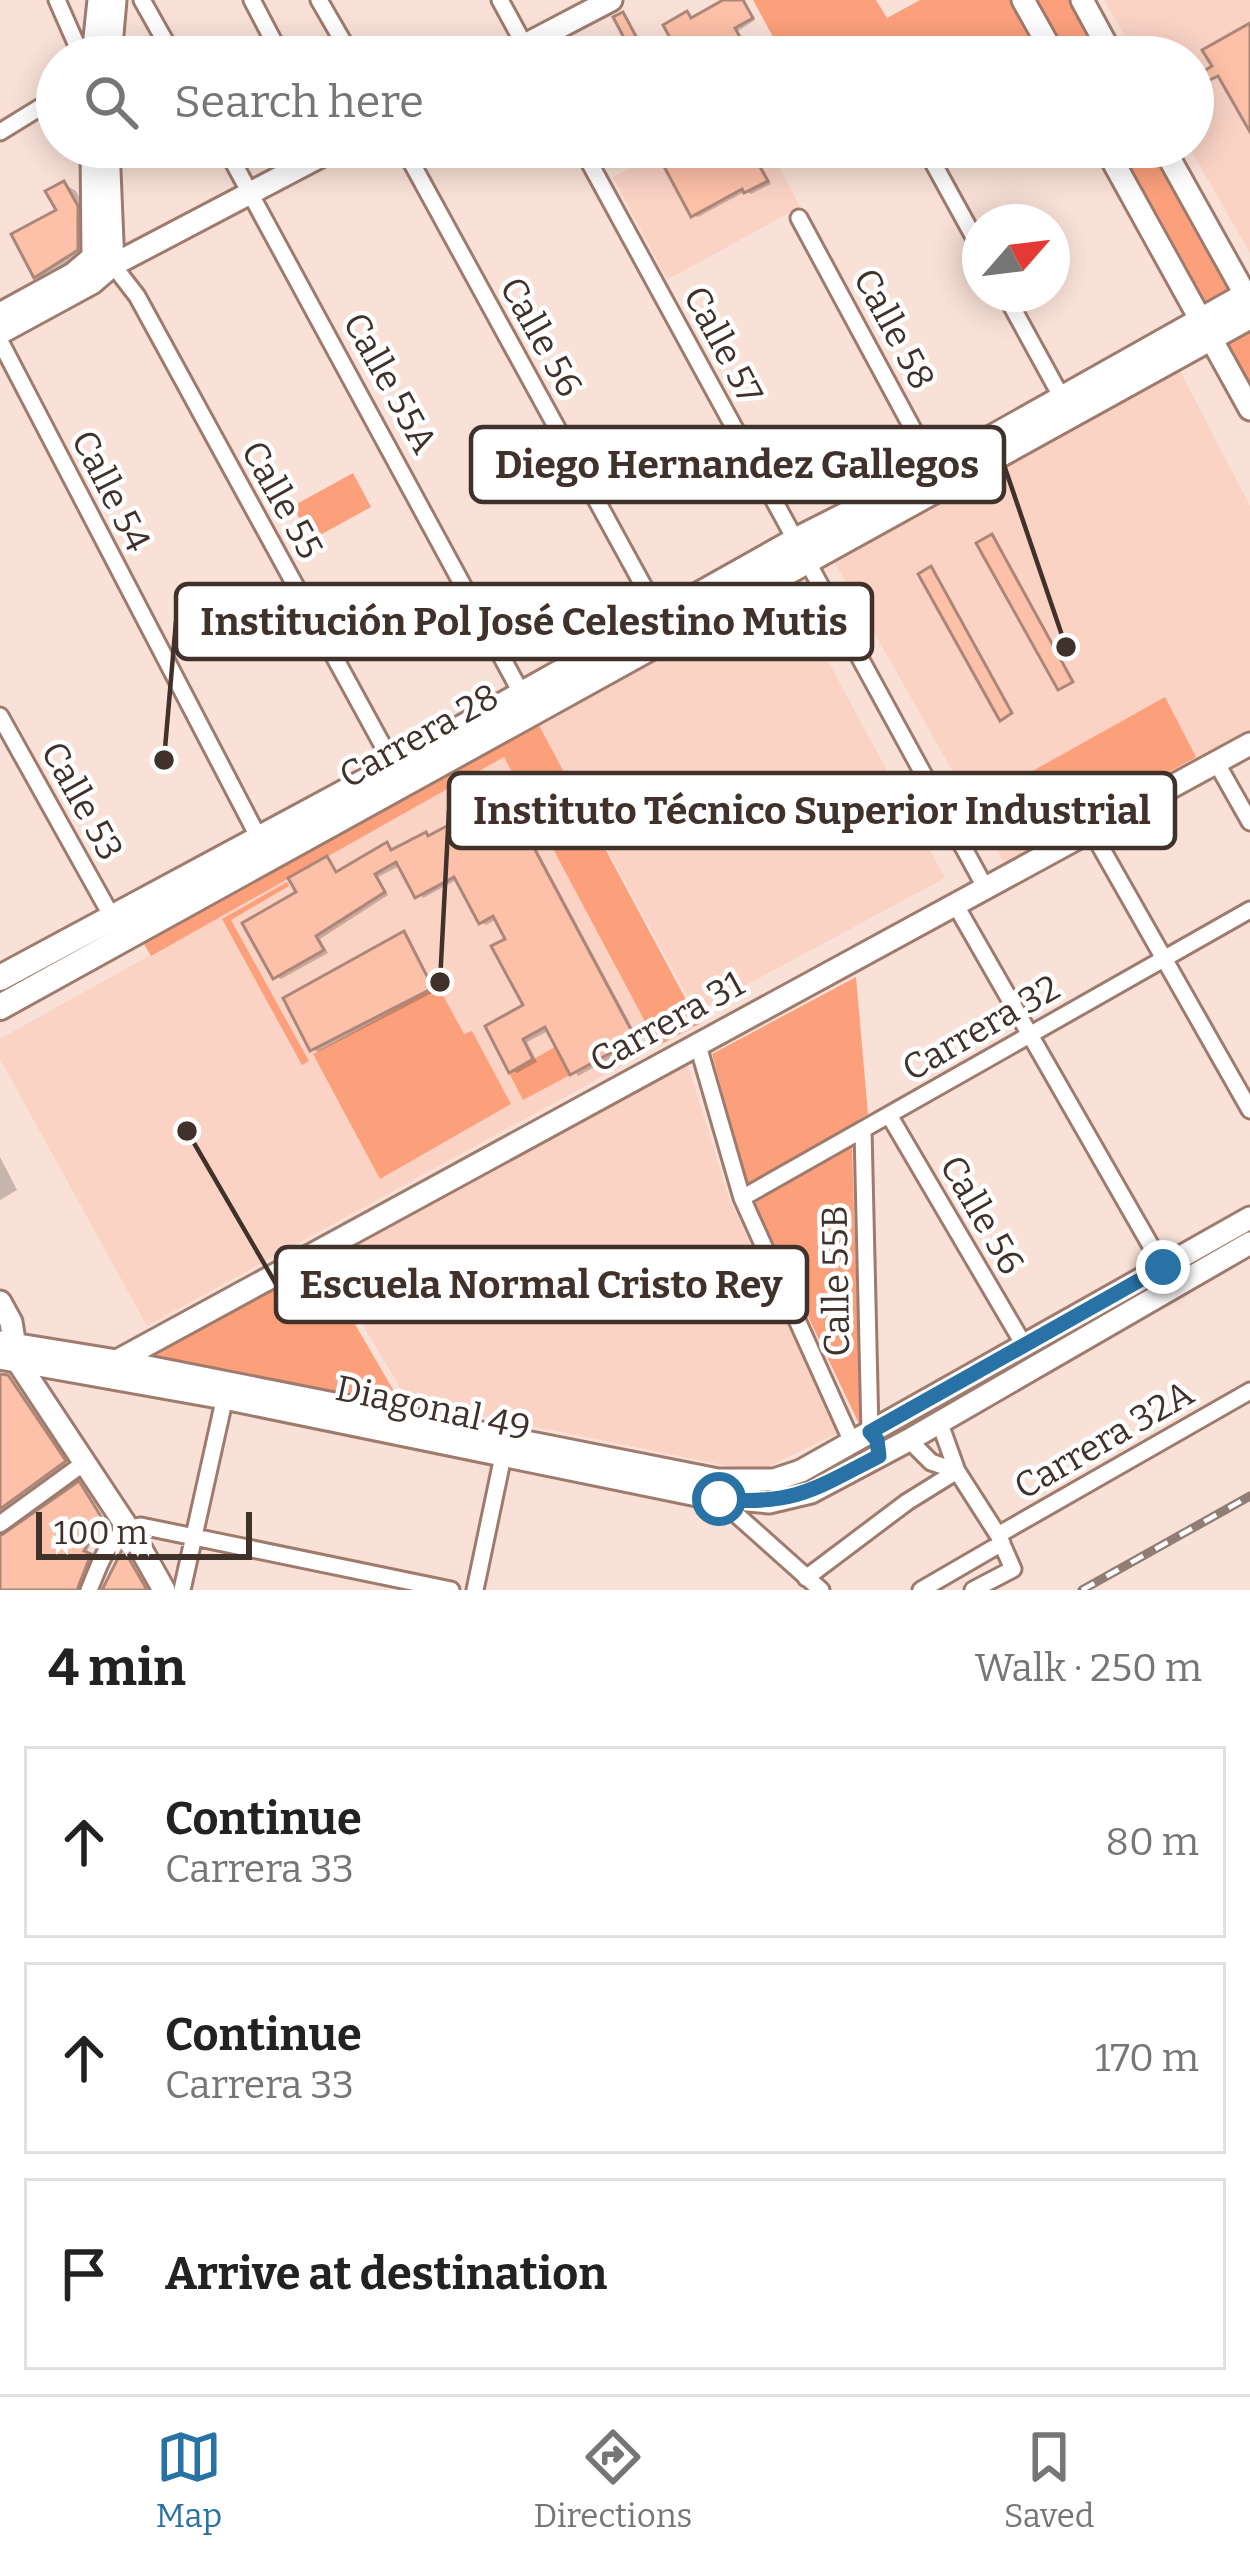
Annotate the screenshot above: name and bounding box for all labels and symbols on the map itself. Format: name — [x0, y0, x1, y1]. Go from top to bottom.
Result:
north arrow — [962, 204, 1070, 312]
street label: Calle 58 — [844, 261, 944, 397]
street label: Calle 56 — [490, 269, 592, 405]
street label: Calle 57 — [674, 279, 772, 411]
street label: Calle 55A — [333, 305, 447, 461]
street label: Calle 54 — [62, 423, 160, 559]
callout: Diego Hernandez Gallegos — [471, 427, 1004, 502]
street label: Calle 55 — [232, 433, 332, 567]
text: Diego Hernandez Gallegos — [495, 442, 979, 488]
callout: Institución Pol José Celestino Mutis — [176, 584, 872, 659]
text: Institución Pol José Celestino Mutis — [200, 599, 848, 645]
street label: Carrera 28 — [332, 674, 506, 798]
street label: Calle 53 — [32, 734, 132, 868]
callout: Instituto Técnico Superior Industrial — [449, 773, 1175, 848]
text: Instituto Técnico Superior Industrial — [473, 788, 1151, 834]
street label: Carrera 31 — [582, 962, 752, 1082]
street label: Carrera 32 — [895, 965, 1067, 1091]
street label: Calle 56 — [930, 1148, 1034, 1282]
street label: Calle 55B — [813, 1205, 859, 1357]
route end — [1136, 1240, 1190, 1294]
callout: Escuela Normal Cristo Rey — [276, 1247, 807, 1322]
text: Escuela Normal Cristo Rey — [300, 1262, 783, 1308]
street label: Diagonal 49 — [332, 1366, 534, 1450]
street label: Carrera 32A — [1007, 1371, 1202, 1509]
route start — [692, 1472, 746, 1526]
scale bar — [36, 1506, 252, 1559]

